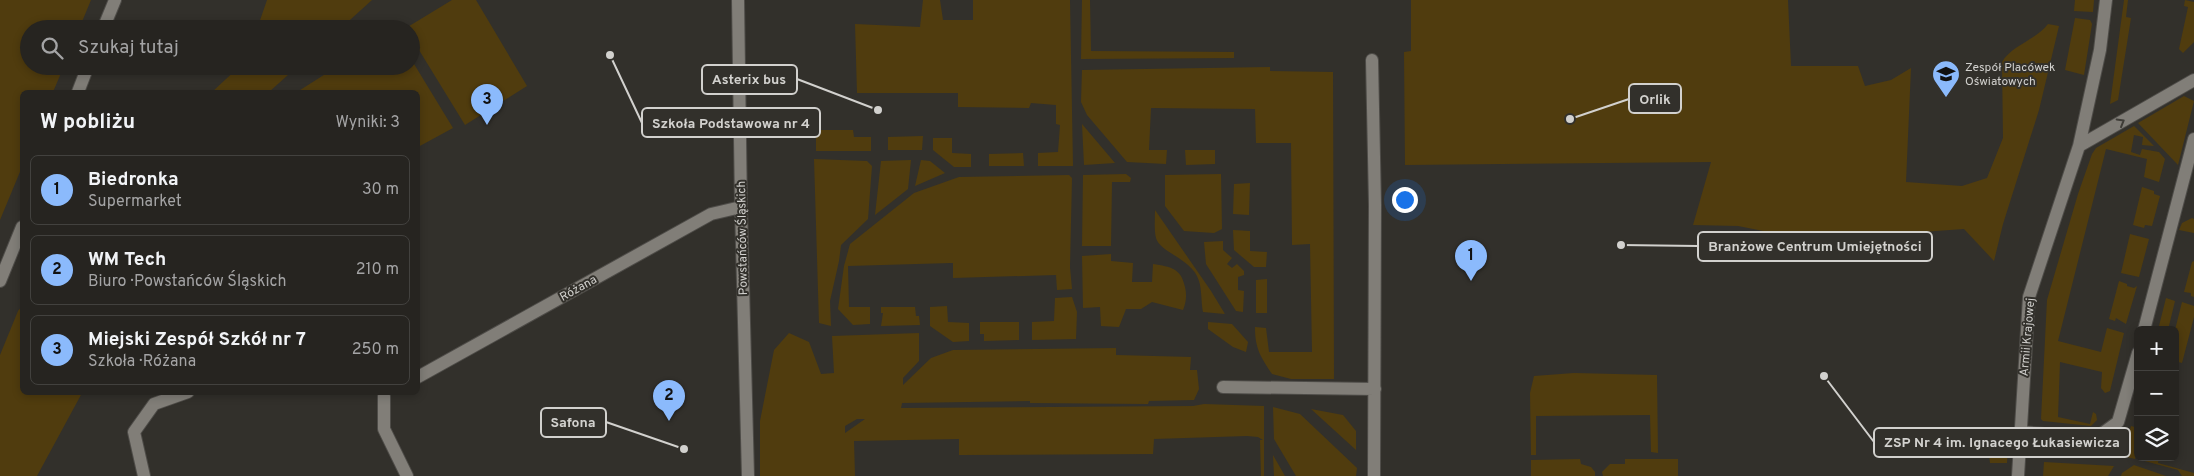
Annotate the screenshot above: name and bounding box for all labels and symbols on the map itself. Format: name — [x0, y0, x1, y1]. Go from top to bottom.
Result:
school or university icon: Zespół Placówek Oświatowych — [1931, 59, 1961, 98]
place label: Zespół Placówek Oświatowych — [1965, 60, 2055, 90]
callout: Asterix bus — [702, 65, 797, 94]
text: Asterix bus — [712, 72, 786, 89]
pin: 3 — [471, 84, 503, 125]
callout: Orlik — [1629, 84, 1681, 113]
text: Orlik — [1639, 92, 1671, 109]
callout: Szkoła Podstawowa nr 4 — [642, 108, 820, 137]
text: Szkoła Podstawowa nr 4 — [652, 116, 810, 133]
one-way arrow — [2115, 118, 2124, 128]
street label: Powstańców Śląskich — [734, 181, 752, 295]
your location — [1392, 187, 1418, 213]
callout: Branżowe Centrum Umiejętności — [1698, 232, 1932, 261]
text: Branżowe Centrum Umiejętności — [1708, 239, 1922, 256]
pin: 1 — [1455, 240, 1487, 281]
street label: Różana — [557, 272, 600, 306]
street label: Armii Krajowej — [2017, 297, 2039, 377]
pin: 2 — [653, 380, 685, 421]
callout: Safona — [541, 408, 606, 437]
text: Safona — [550, 415, 596, 432]
callout: ZSP Nr 4 im. Ignacego Łukasiewicza — [1874, 428, 2130, 457]
text: ZSP Nr 4 im. Ignacego Łukasiewicza — [1884, 435, 2120, 452]

